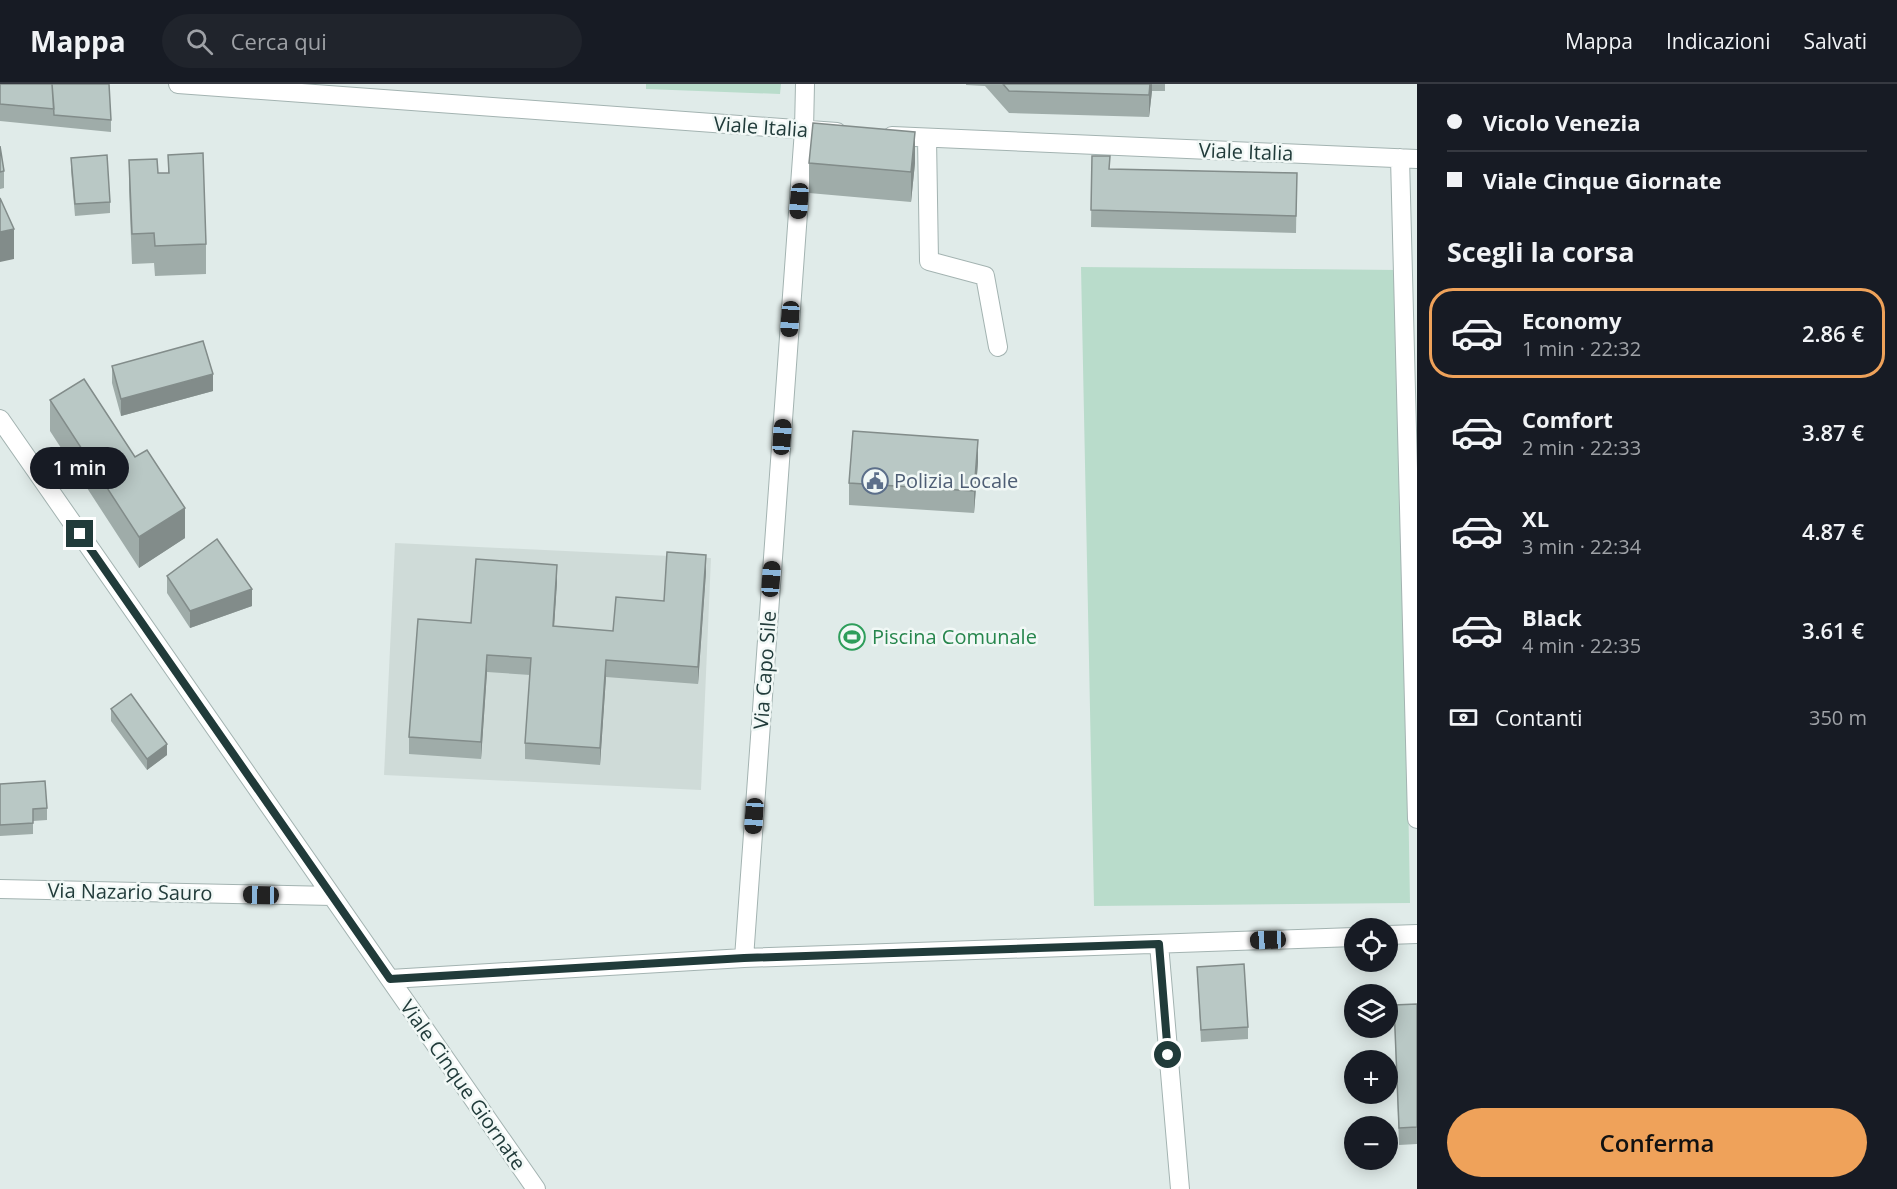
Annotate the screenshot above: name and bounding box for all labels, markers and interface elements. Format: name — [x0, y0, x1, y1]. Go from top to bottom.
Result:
search box — [162, 14, 582, 68]
text: Mappa — [30, 22, 126, 60]
icon: search — [183, 25, 216, 58]
text: Cerca qui — [231, 26, 327, 56]
text: Mappa — [1565, 27, 1633, 55]
text: Indicazioni — [1666, 27, 1771, 55]
text: Salvati — [1804, 27, 1867, 55]
text: Vicolo Venezia — [1483, 107, 1640, 137]
street label: Viale Italia — [713, 110, 809, 143]
street label: Viale Italia — [1198, 136, 1294, 167]
text: Viale Cinque Giornate — [1483, 165, 1722, 195]
car — [789, 182, 809, 220]
text: Scegli la corsa — [1447, 233, 1635, 270]
car — [780, 300, 800, 338]
text: Economy — [1522, 305, 1621, 335]
icon: car — [1450, 306, 1504, 360]
text: 2.86 € — [1802, 318, 1864, 348]
text: 1 min · 22:32 — [1522, 335, 1641, 362]
text: Comfort — [1522, 404, 1613, 434]
icon: car — [1450, 405, 1504, 459]
text: 3.87 € — [1802, 417, 1864, 447]
car — [772, 418, 792, 456]
text: 2 min · 22:33 — [1522, 434, 1641, 461]
callout: 1 min — [31, 447, 130, 489]
text: 1 min — [53, 454, 107, 481]
public building icon: Polizia Locale — [860, 466, 890, 496]
place label: Polizia Locale — [894, 467, 1018, 494]
text: XL — [1522, 503, 1549, 533]
icon: car — [1450, 504, 1504, 558]
text: 4.87 € — [1802, 516, 1864, 546]
route end — [66, 520, 93, 547]
text: 3 min · 22:34 — [1522, 533, 1641, 560]
car — [761, 560, 781, 598]
text: Black — [1522, 602, 1582, 632]
icon: car — [1450, 603, 1504, 657]
street label: Via Capo Sile — [747, 610, 782, 730]
text: 3.61 € — [1802, 615, 1864, 645]
sports icon: Piscina Comunale — [837, 622, 867, 652]
place label: Piscina Comunale — [872, 623, 1037, 650]
text: 4 min · 22:35 — [1522, 632, 1641, 659]
icon: cash — [1447, 701, 1480, 734]
text: Contanti — [1495, 702, 1583, 732]
text: 350 m — [1809, 704, 1867, 731]
car — [744, 797, 764, 835]
street label: Via Nazario Sauro — [47, 877, 213, 906]
car — [243, 886, 279, 904]
map controls — [1344, 918, 1398, 1170]
button: locate — [1344, 918, 1398, 972]
car — [1250, 930, 1286, 950]
button: layers — [1344, 984, 1398, 1038]
street label: Viale Cinque Giornate — [394, 994, 532, 1175]
route start — [1154, 1041, 1181, 1068]
button: + — [1344, 1050, 1398, 1104]
button: Conferma — [1447, 1108, 1867, 1177]
button: − — [1344, 1116, 1398, 1170]

